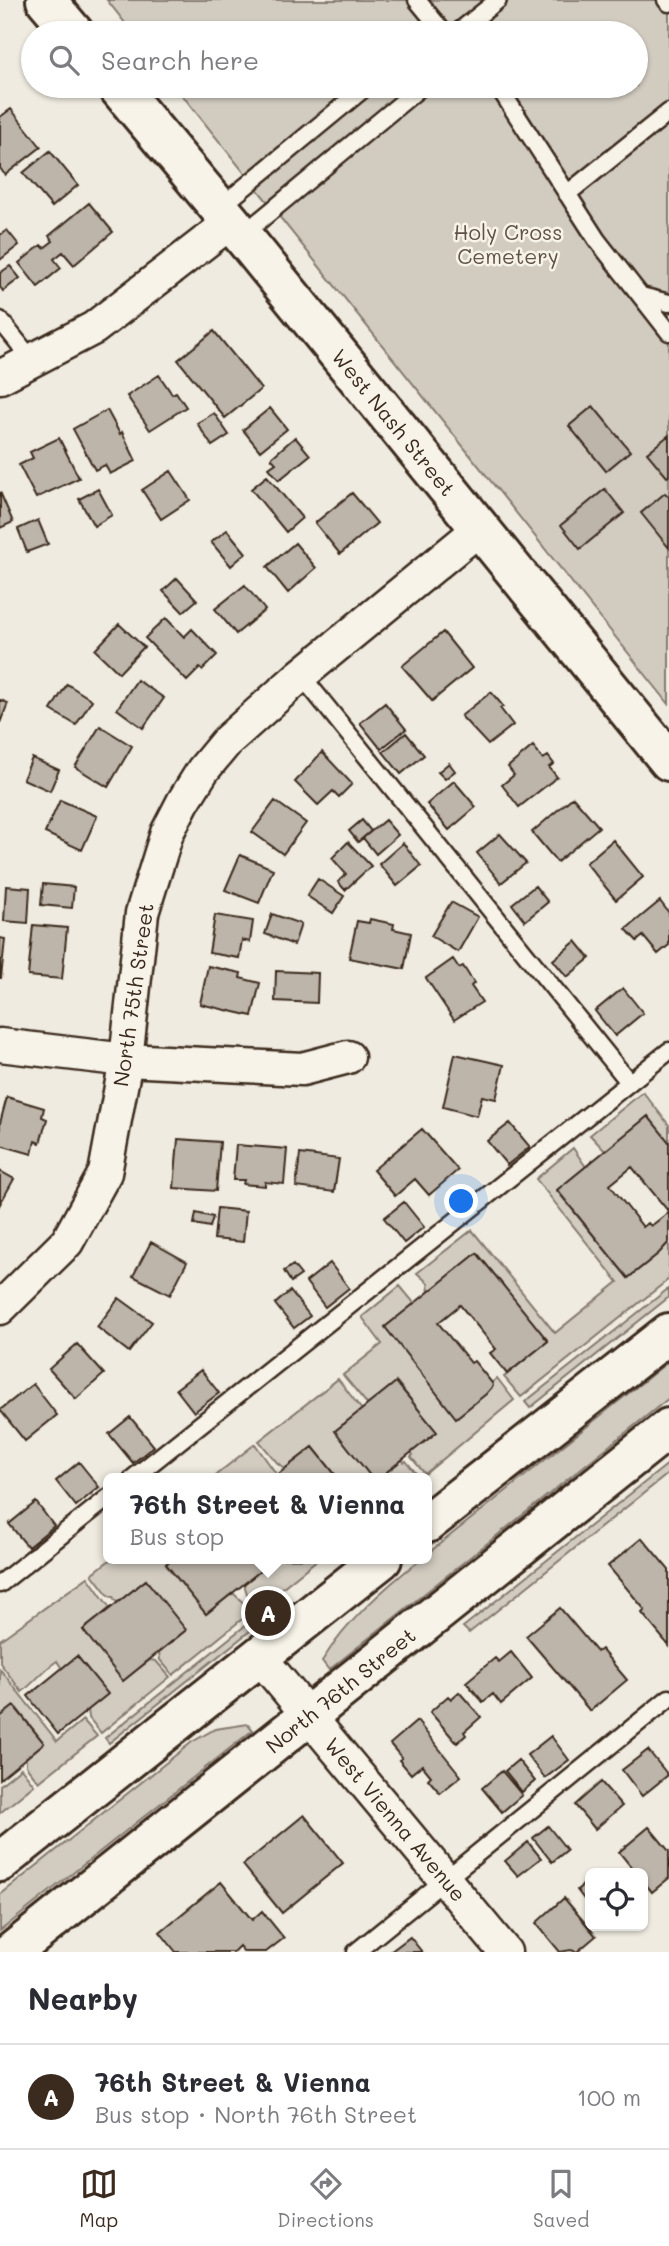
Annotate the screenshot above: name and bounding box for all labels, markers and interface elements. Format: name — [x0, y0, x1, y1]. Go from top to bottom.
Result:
search box — [21, 21, 648, 98]
icon: search — [45, 41, 83, 79]
text: Search here — [101, 43, 259, 77]
park label: Holy Cross Cemetery — [454, 218, 562, 269]
street label: West Nash Street — [326, 343, 462, 501]
street label: North 75th Street — [106, 901, 159, 1088]
your location — [444, 1184, 478, 1218]
popup — [103, 1473, 432, 1564]
text: 76th Street & Vienna — [130, 1487, 405, 1521]
text: Bus stop — [130, 1521, 224, 1551]
pin: A — [245, 1587, 291, 1639]
street label: North 76th Street — [260, 1621, 421, 1759]
street label: West Vienna Avenue — [320, 1731, 473, 1907]
map controls — [585, 1868, 648, 1931]
button: locate — [585, 1868, 648, 1931]
text: Nearby — [28, 1978, 138, 2018]
text: 76th Street & Vienna — [95, 2065, 371, 2099]
text: A — [43, 2082, 59, 2112]
text: 100 m — [577, 2082, 641, 2112]
text: Bus stop · North 76th Street — [95, 2099, 417, 2129]
tab: Map — [80, 2165, 118, 2232]
tab: Directions — [277, 2165, 374, 2232]
tab: Saved — [533, 2165, 589, 2232]

